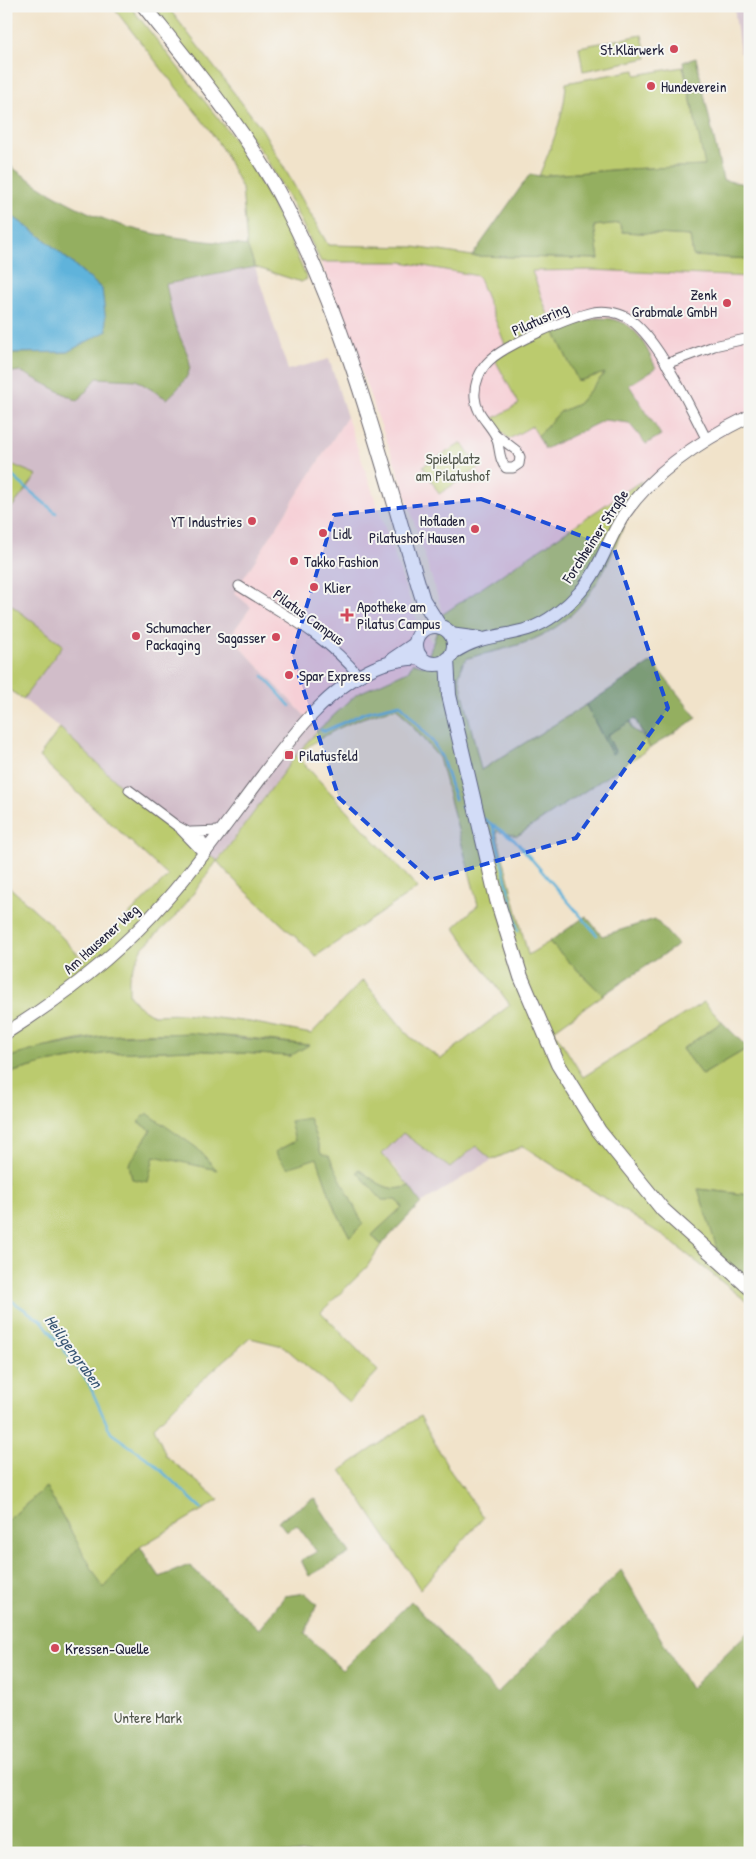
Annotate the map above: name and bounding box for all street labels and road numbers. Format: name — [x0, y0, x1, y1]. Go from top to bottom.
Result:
street label: Pilatusring — [508, 297, 572, 341]
street label: Forchheimer Straße — [556, 485, 633, 588]
street label: Pilatus Campus — [269, 584, 349, 650]
street label: Am Hausener Weg — [58, 899, 144, 979]

